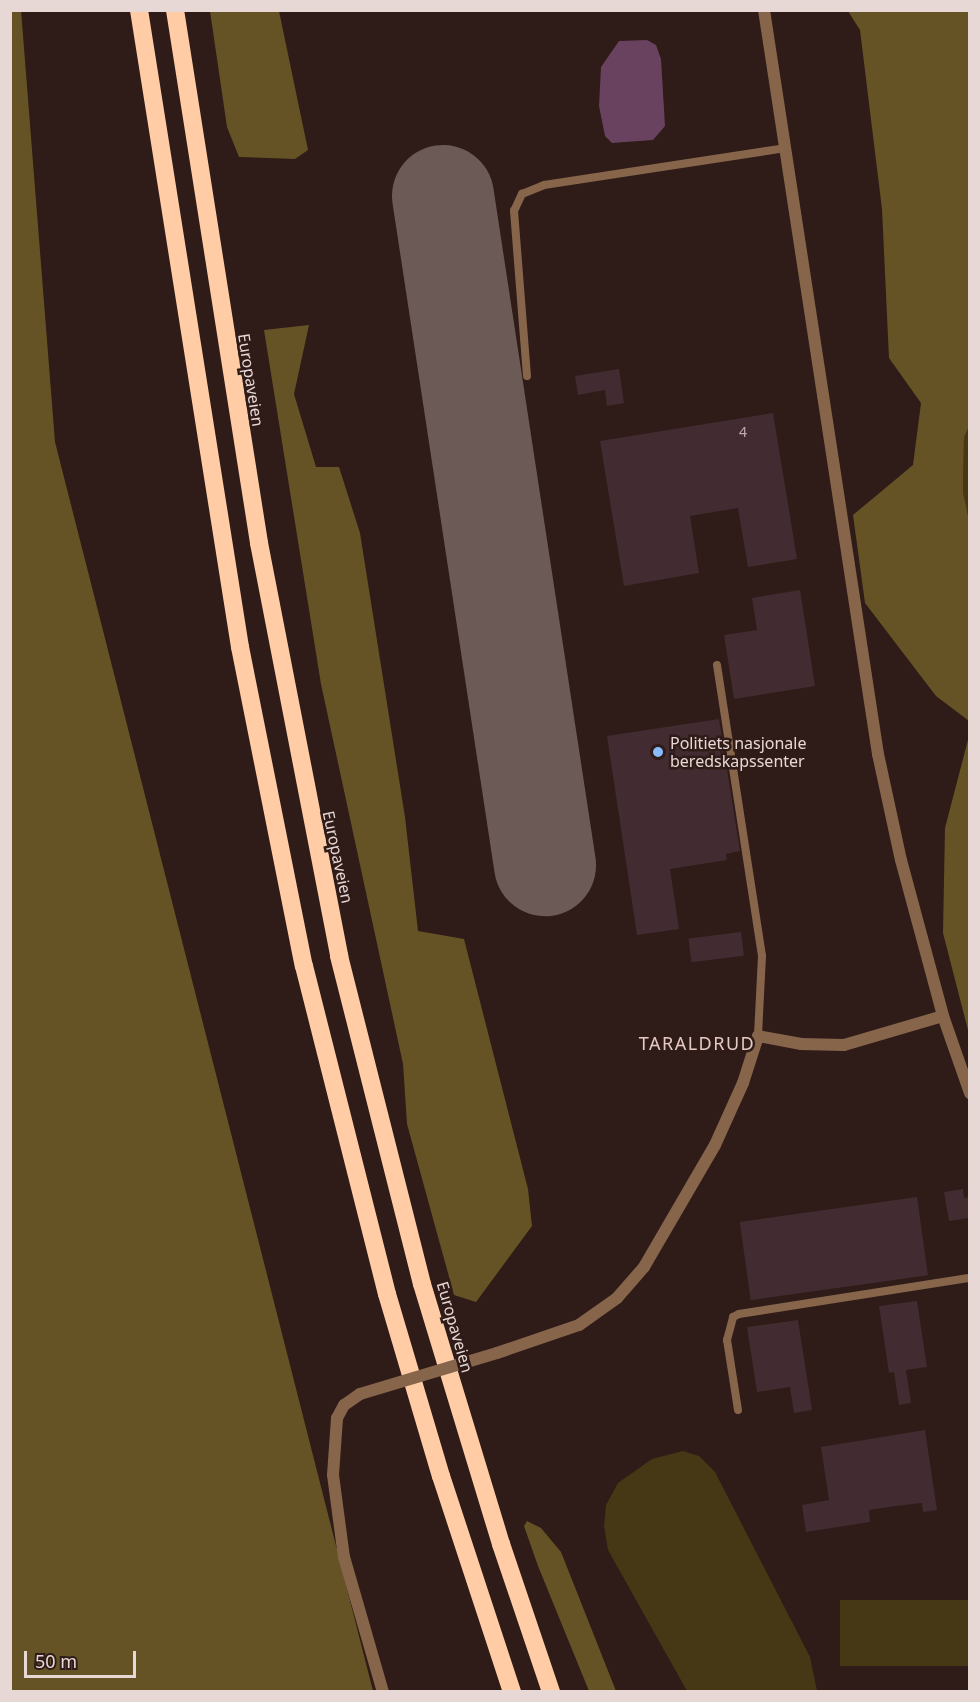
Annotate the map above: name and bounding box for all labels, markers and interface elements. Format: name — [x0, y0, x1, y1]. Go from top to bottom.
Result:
street label: Europaveien — [234, 332, 268, 428]
house number: 4 — [739, 424, 747, 440]
place label: Politiets nasjonale beredskapssenter — [670, 733, 806, 771]
marker: Politiets nasjonale beredskapssenter — [651, 745, 665, 759]
street label: Europaveien — [319, 809, 357, 905]
district label: TARALDRUD — [639, 1032, 755, 1054]
street label: Europaveien — [433, 1279, 477, 1375]
scale bar — [27, 1639, 140, 1677]
text: 50 m — [35, 1649, 77, 1673]

